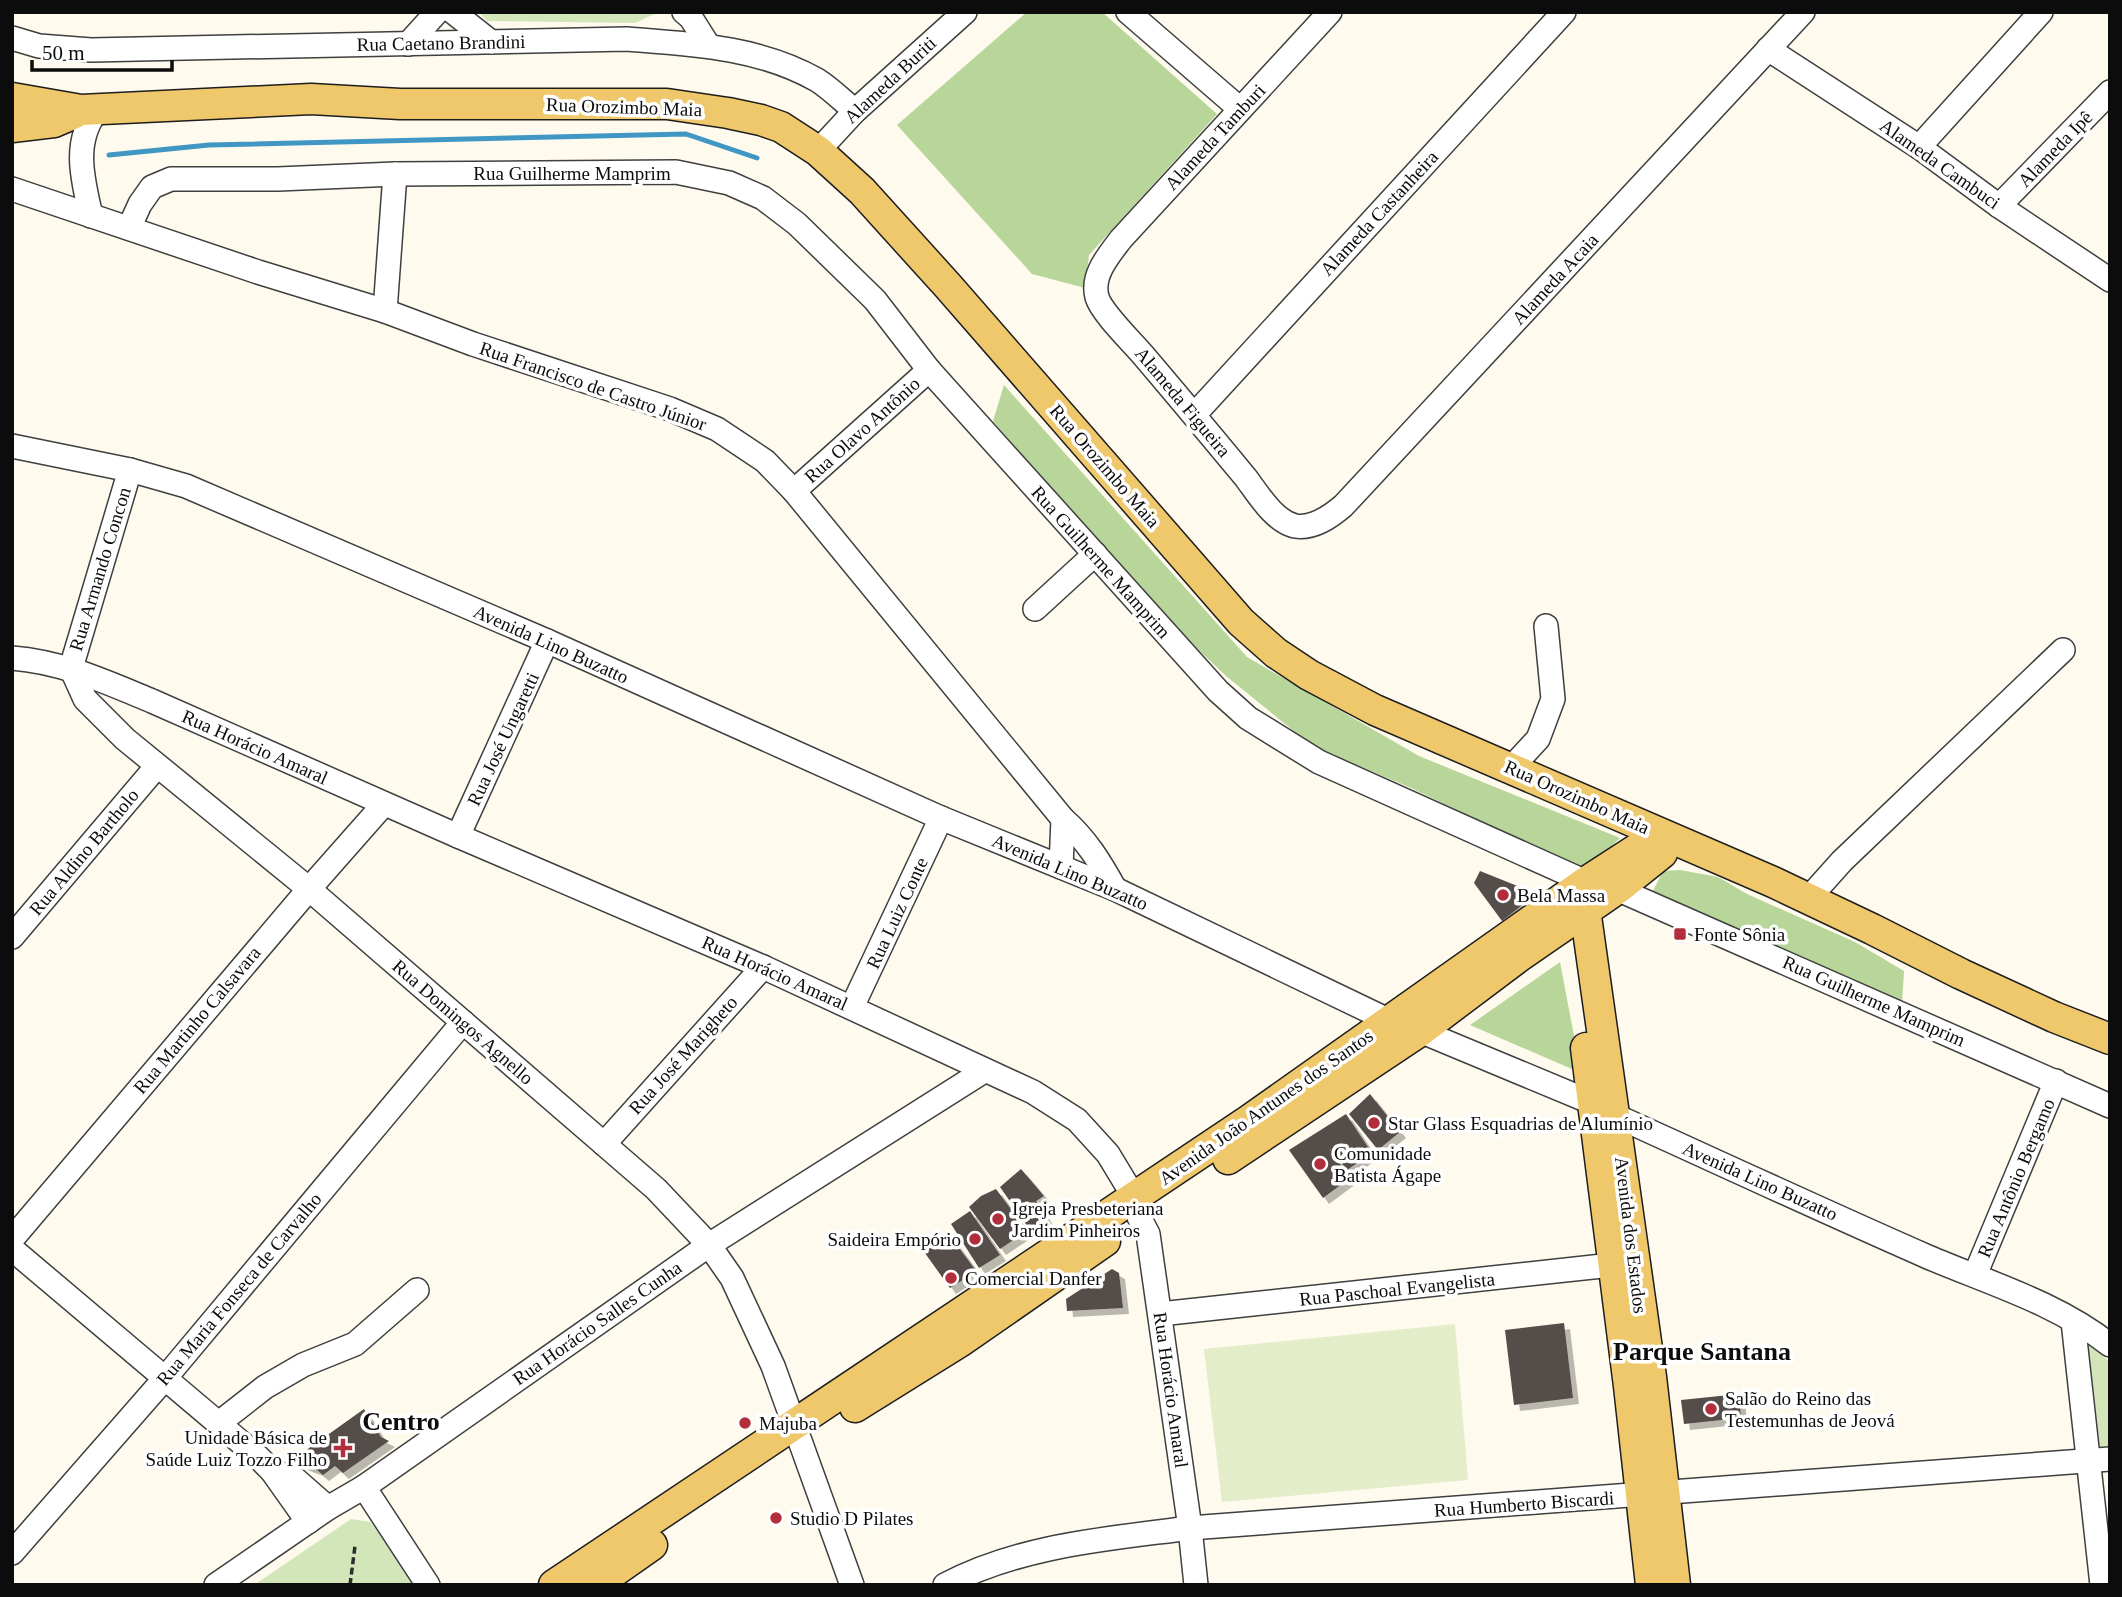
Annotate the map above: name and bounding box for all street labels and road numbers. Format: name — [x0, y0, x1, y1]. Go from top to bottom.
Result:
street label: Rua Caetano Brandini — [356, 31, 526, 55]
street label: Alameda Buriti — [840, 32, 940, 128]
street label: Alameda Tamburi — [1161, 80, 1269, 194]
street label: Rua Orozimbo Maia — [546, 94, 703, 120]
street label: Alameda Ipê — [2014, 107, 2096, 191]
street label: Alameda Cambuci — [1876, 115, 2004, 213]
street label: Alameda Castanheira — [1316, 146, 1443, 280]
street label: Rua Guilherme Mamprim — [473, 163, 671, 184]
street label: Alameda Acaia — [1508, 229, 1603, 329]
street label: Rua Francisco de Castro Júnior — [477, 337, 710, 435]
street label: Alameda Figueira — [1131, 343, 1235, 462]
street label: Rua Olavo Antônio — [800, 373, 924, 487]
street label: Rua Orozimbo Maia — [1046, 400, 1165, 532]
street label: Rua Guilherme Mamprim — [1027, 482, 1175, 643]
street label: Rua Armando Concon — [65, 484, 135, 653]
street label: Avenida Lino Buzatto — [470, 600, 632, 688]
street label: Rua José Ungaretti — [463, 669, 543, 809]
street label: Rua Horácio Amaral — [179, 705, 331, 789]
street label: Rua Orozimbo Maia — [1501, 756, 1653, 839]
street label: Rua Aldino Bartholo — [25, 785, 143, 919]
street label: Avenida Lino Buzatto — [989, 830, 1151, 914]
street label: Rua Luiz Conte — [862, 854, 932, 972]
street label: Rua Horácio Amaral — [699, 931, 851, 1015]
street label: Rua Martinho Calsavara — [129, 942, 265, 1098]
street label: Rua Guilherme Mamprim — [1780, 951, 1969, 1051]
street label: Rua Domingos Agnello — [388, 955, 538, 1089]
street label: Rua José Marigheto — [624, 992, 742, 1118]
street label: Avenida João Antunes dos Santos — [1155, 1025, 1377, 1189]
street label: Rua Antônio Bergamo — [1973, 1095, 2059, 1261]
street label: Avenida Lino Buzatto — [1679, 1137, 1841, 1225]
street label: Avenida dos Estados — [1611, 1155, 1651, 1315]
street label: Rua Maria Fonseca de Carvalho — [152, 1188, 326, 1390]
street label: Rua Horácio Salles Cunha — [509, 1256, 686, 1389]
street label: Rua Paschoal Evangelista — [1298, 1268, 1496, 1310]
street label: Rua Horácio Amaral — [1150, 1311, 1192, 1469]
street label: Rua Humberto Biscardi — [1433, 1487, 1615, 1521]

